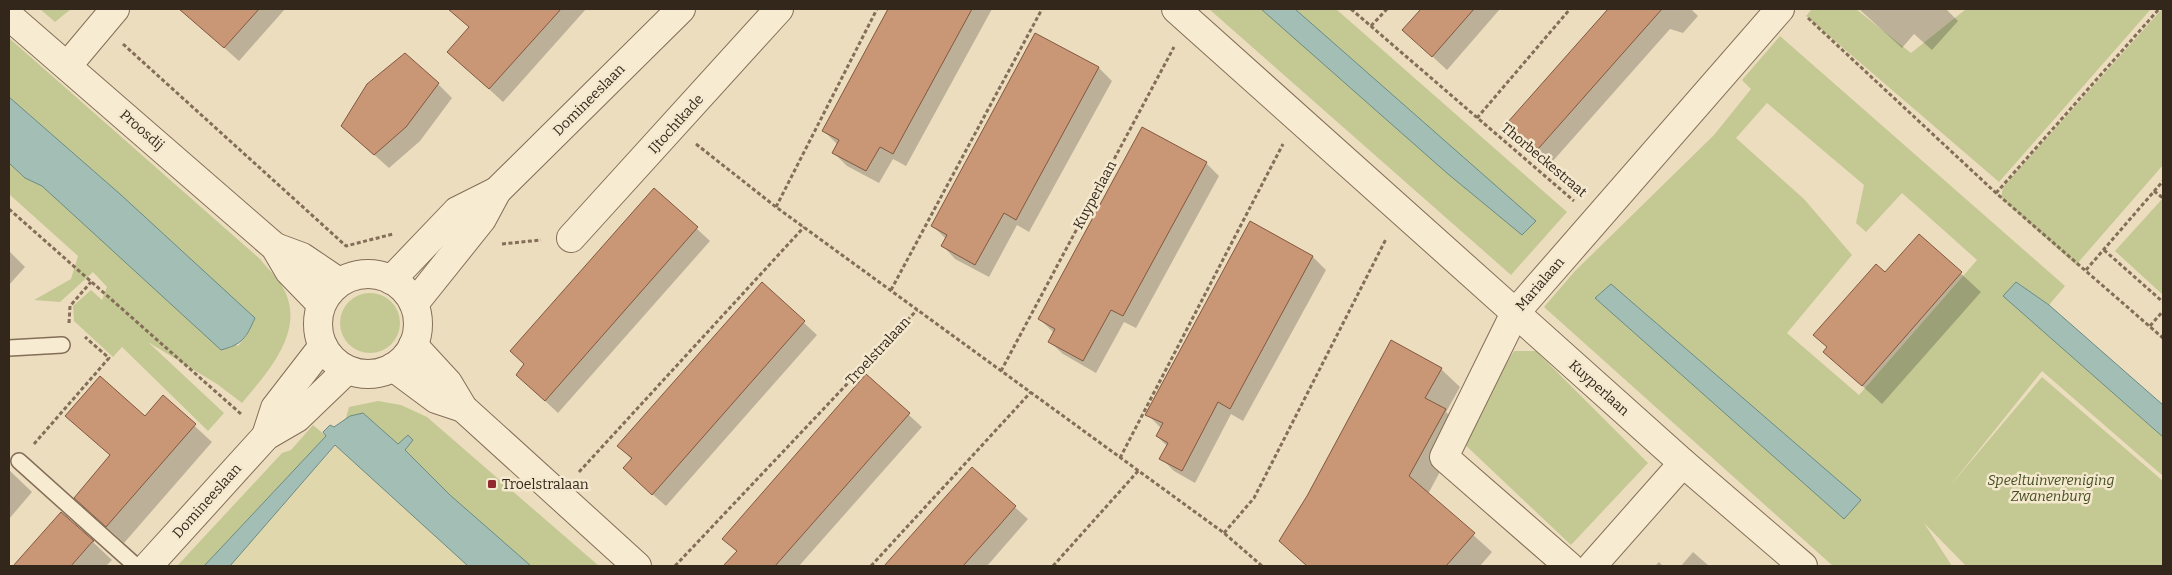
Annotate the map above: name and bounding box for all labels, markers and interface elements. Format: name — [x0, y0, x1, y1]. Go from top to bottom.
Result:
street label: Domineeslaan — [550, 61, 628, 139]
street label: IJtochtkade — [645, 91, 707, 157]
street label: Proosdij — [116, 106, 168, 154]
street label: Thorbeckestraat — [1498, 119, 1590, 201]
street label: Kuyperlaan — [1070, 158, 1120, 232]
street label: Marialaan — [1512, 254, 1568, 314]
street label: Troelstralaan — [842, 313, 914, 388]
street label: Kuyperlaan — [1565, 357, 1633, 420]
street label: Domineeslaan — [169, 460, 245, 542]
park label: Speeltuinvereniging Zwanenburg — [1988, 472, 2114, 505]
place label: Troelstralaan — [502, 476, 589, 493]
marker: Troelstralaan — [486, 478, 498, 490]

